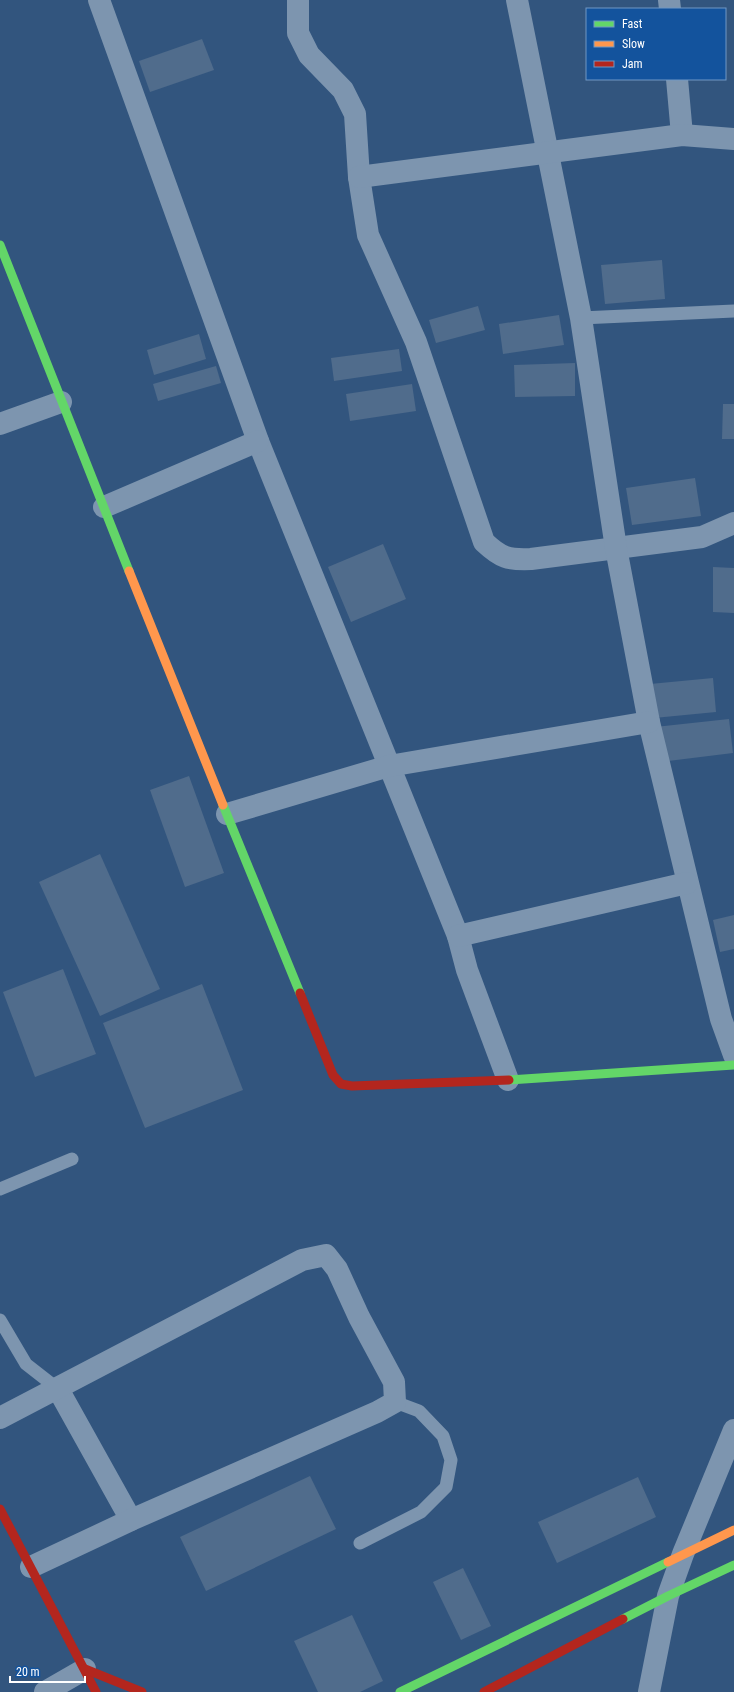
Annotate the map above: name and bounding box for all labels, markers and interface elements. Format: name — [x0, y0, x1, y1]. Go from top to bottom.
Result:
legend — [586, 8, 726, 80]
text: Fast — [622, 17, 643, 31]
text: Slow — [622, 37, 645, 51]
text: Jam — [622, 57, 643, 71]
scale bar — [10, 1658, 85, 1684]
text: 20 m — [16, 1665, 40, 1679]

